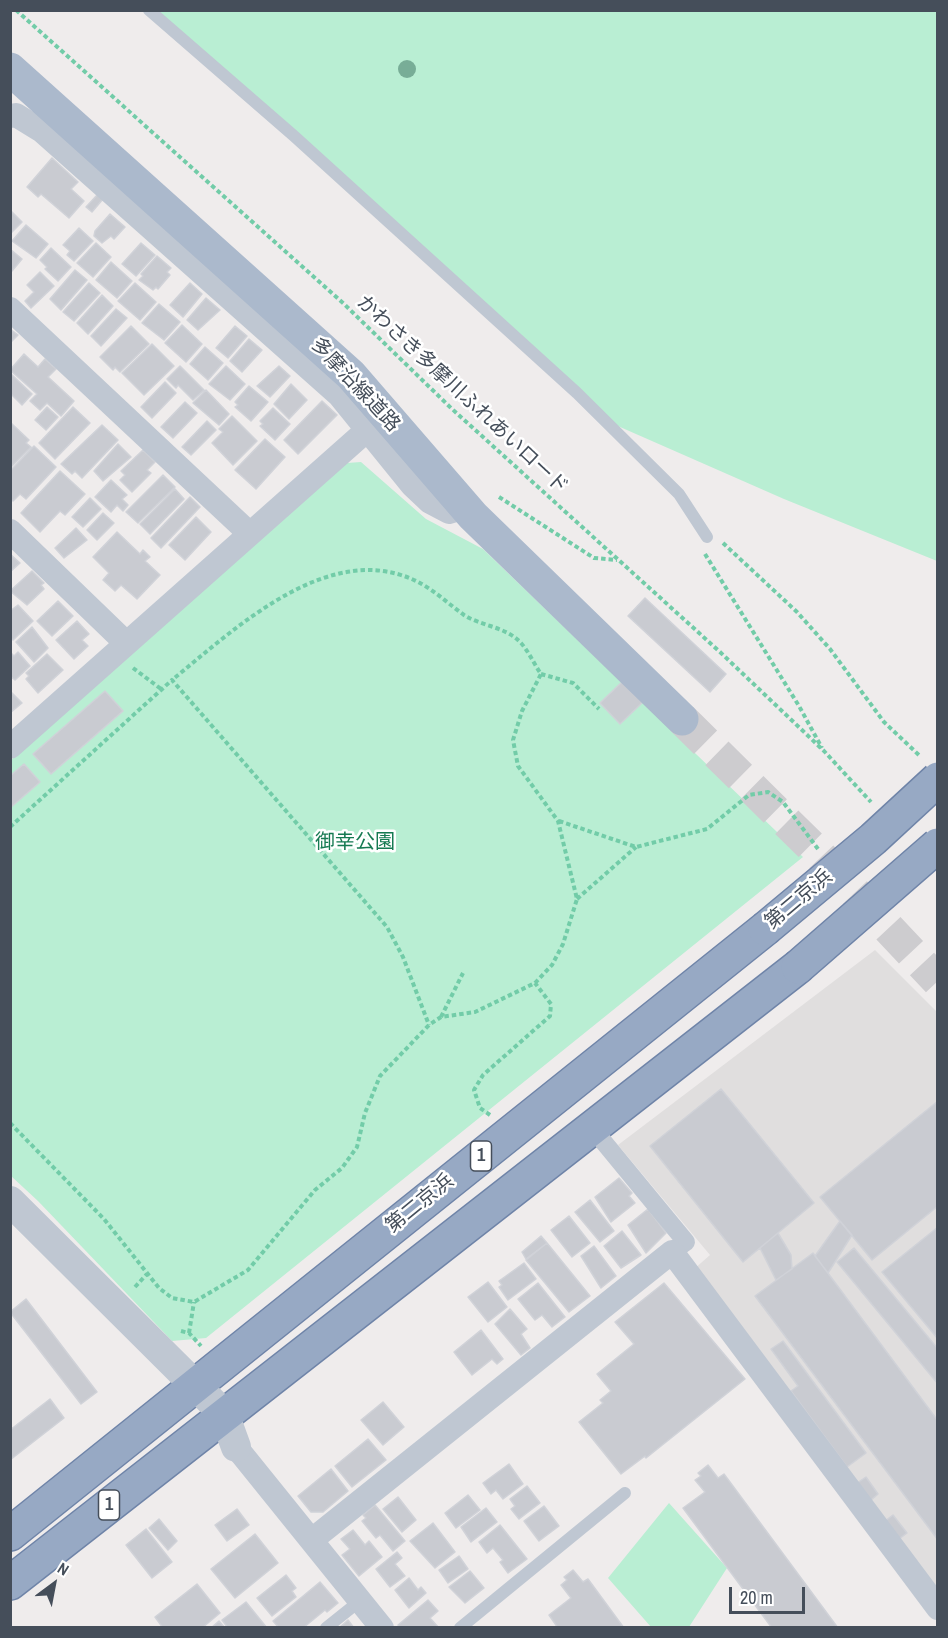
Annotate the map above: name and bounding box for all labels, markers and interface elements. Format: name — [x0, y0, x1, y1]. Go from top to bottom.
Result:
street label: かわさき多摩川ふれあいロード — [351, 291, 573, 499]
street label: 多摩沿線道路 — [305, 333, 405, 437]
park label: 御幸公園 — [315, 831, 395, 855]
street label: 第二京浜 — [761, 865, 837, 935]
road number: 1 — [470, 1141, 492, 1171]
street label: 第二京浜 — [381, 1170, 459, 1238]
road number: 1 — [98, 1490, 120, 1520]
north arrow — [24, 1554, 84, 1614]
text: N — [54, 1557, 73, 1581]
scale bar — [732, 1575, 808, 1613]
text: 20 m — [740, 1585, 773, 1610]

